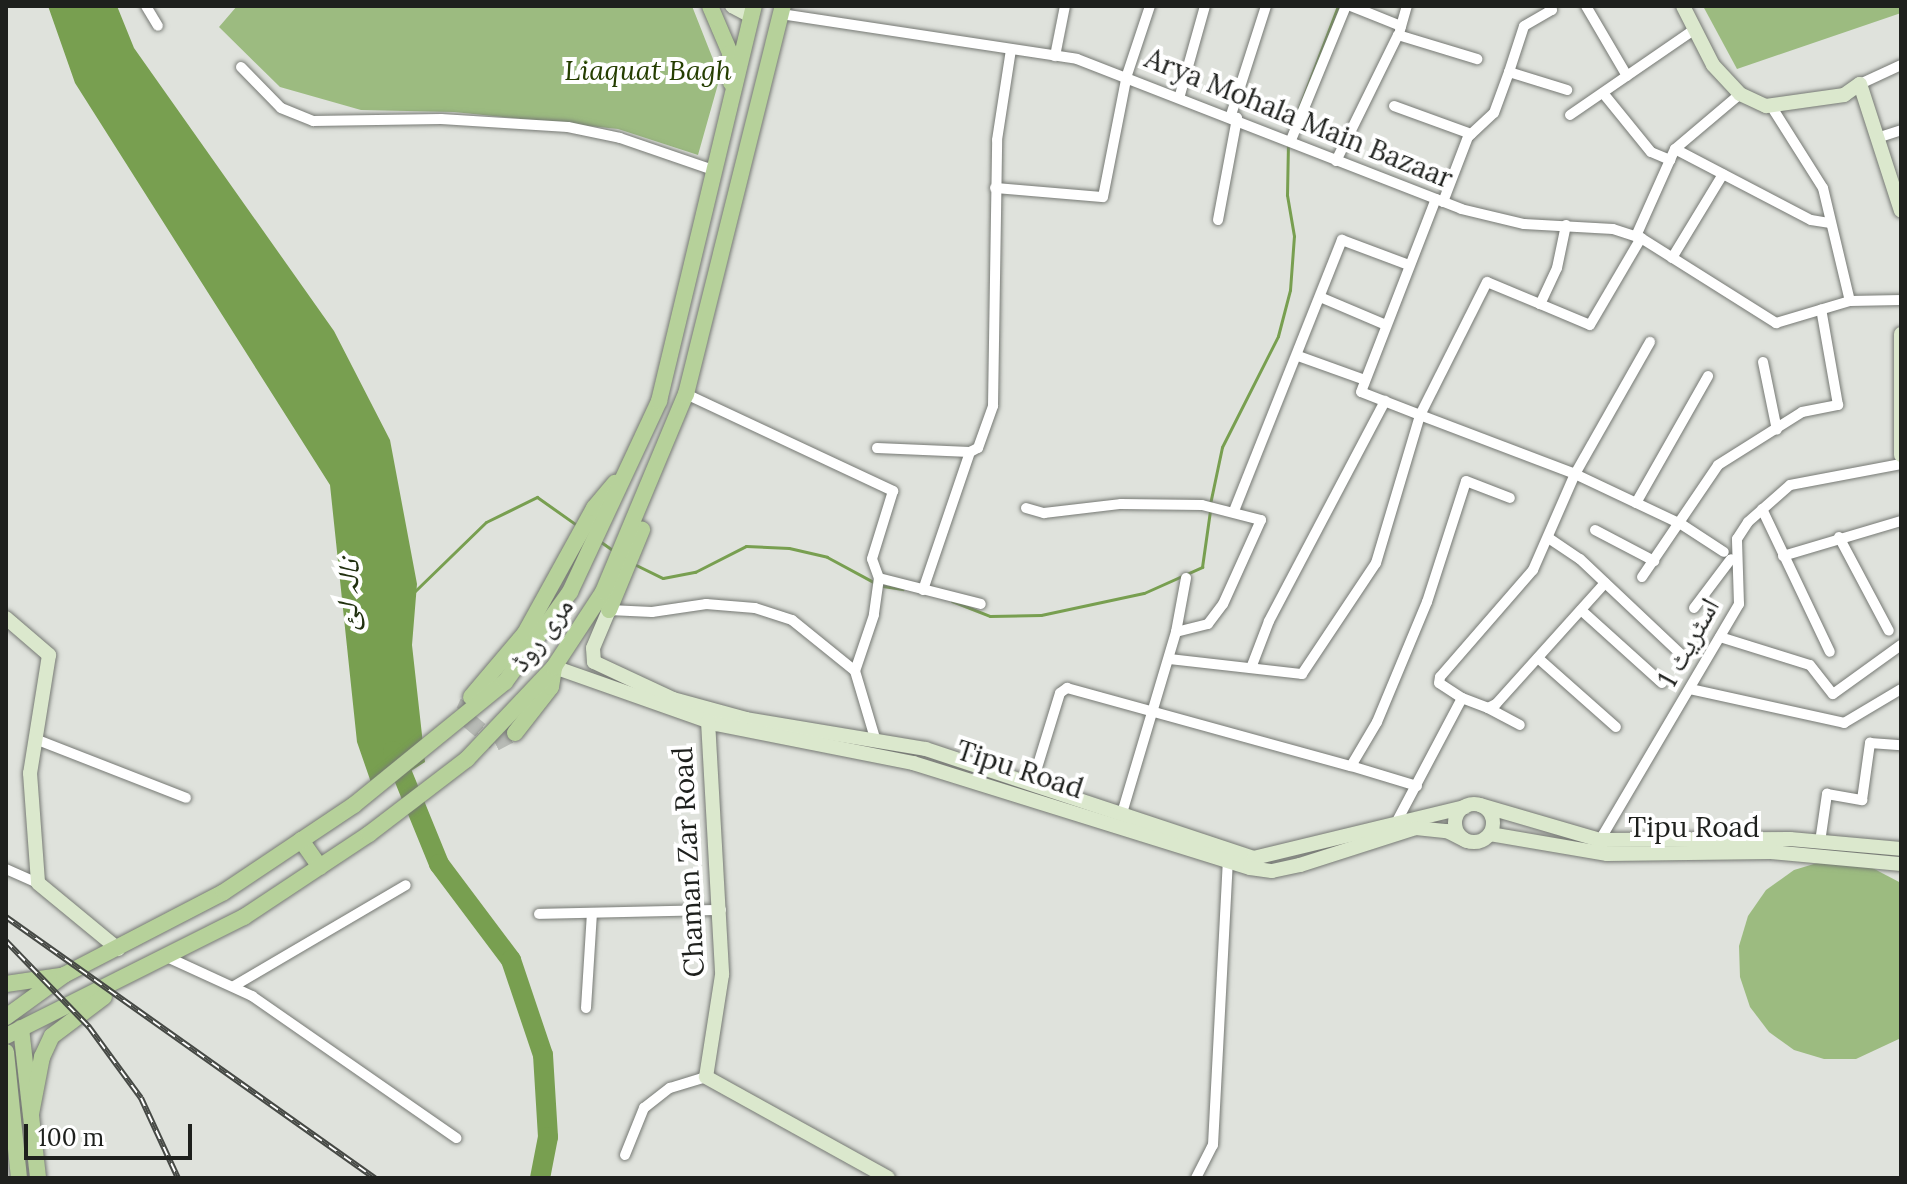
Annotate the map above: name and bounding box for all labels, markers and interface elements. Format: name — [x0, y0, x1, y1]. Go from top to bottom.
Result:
street label: Arya Mohala Main Bazaar — [1140, 41, 1458, 195]
park label: Liaquat Bagh — [564, 53, 732, 87]
water label: نالہ لئ — [328, 559, 366, 631]
street label: مری روڈ — [502, 590, 580, 678]
street label: اسٹریٹ 1 — [1650, 592, 1726, 692]
street label: Tipu Road — [952, 733, 1088, 805]
street label: Chaman Zar Road — [665, 746, 711, 978]
street label: Tipu Road — [1628, 810, 1760, 844]
scale bar — [28, 1108, 196, 1158]
text: 100 m — [38, 1122, 104, 1153]

